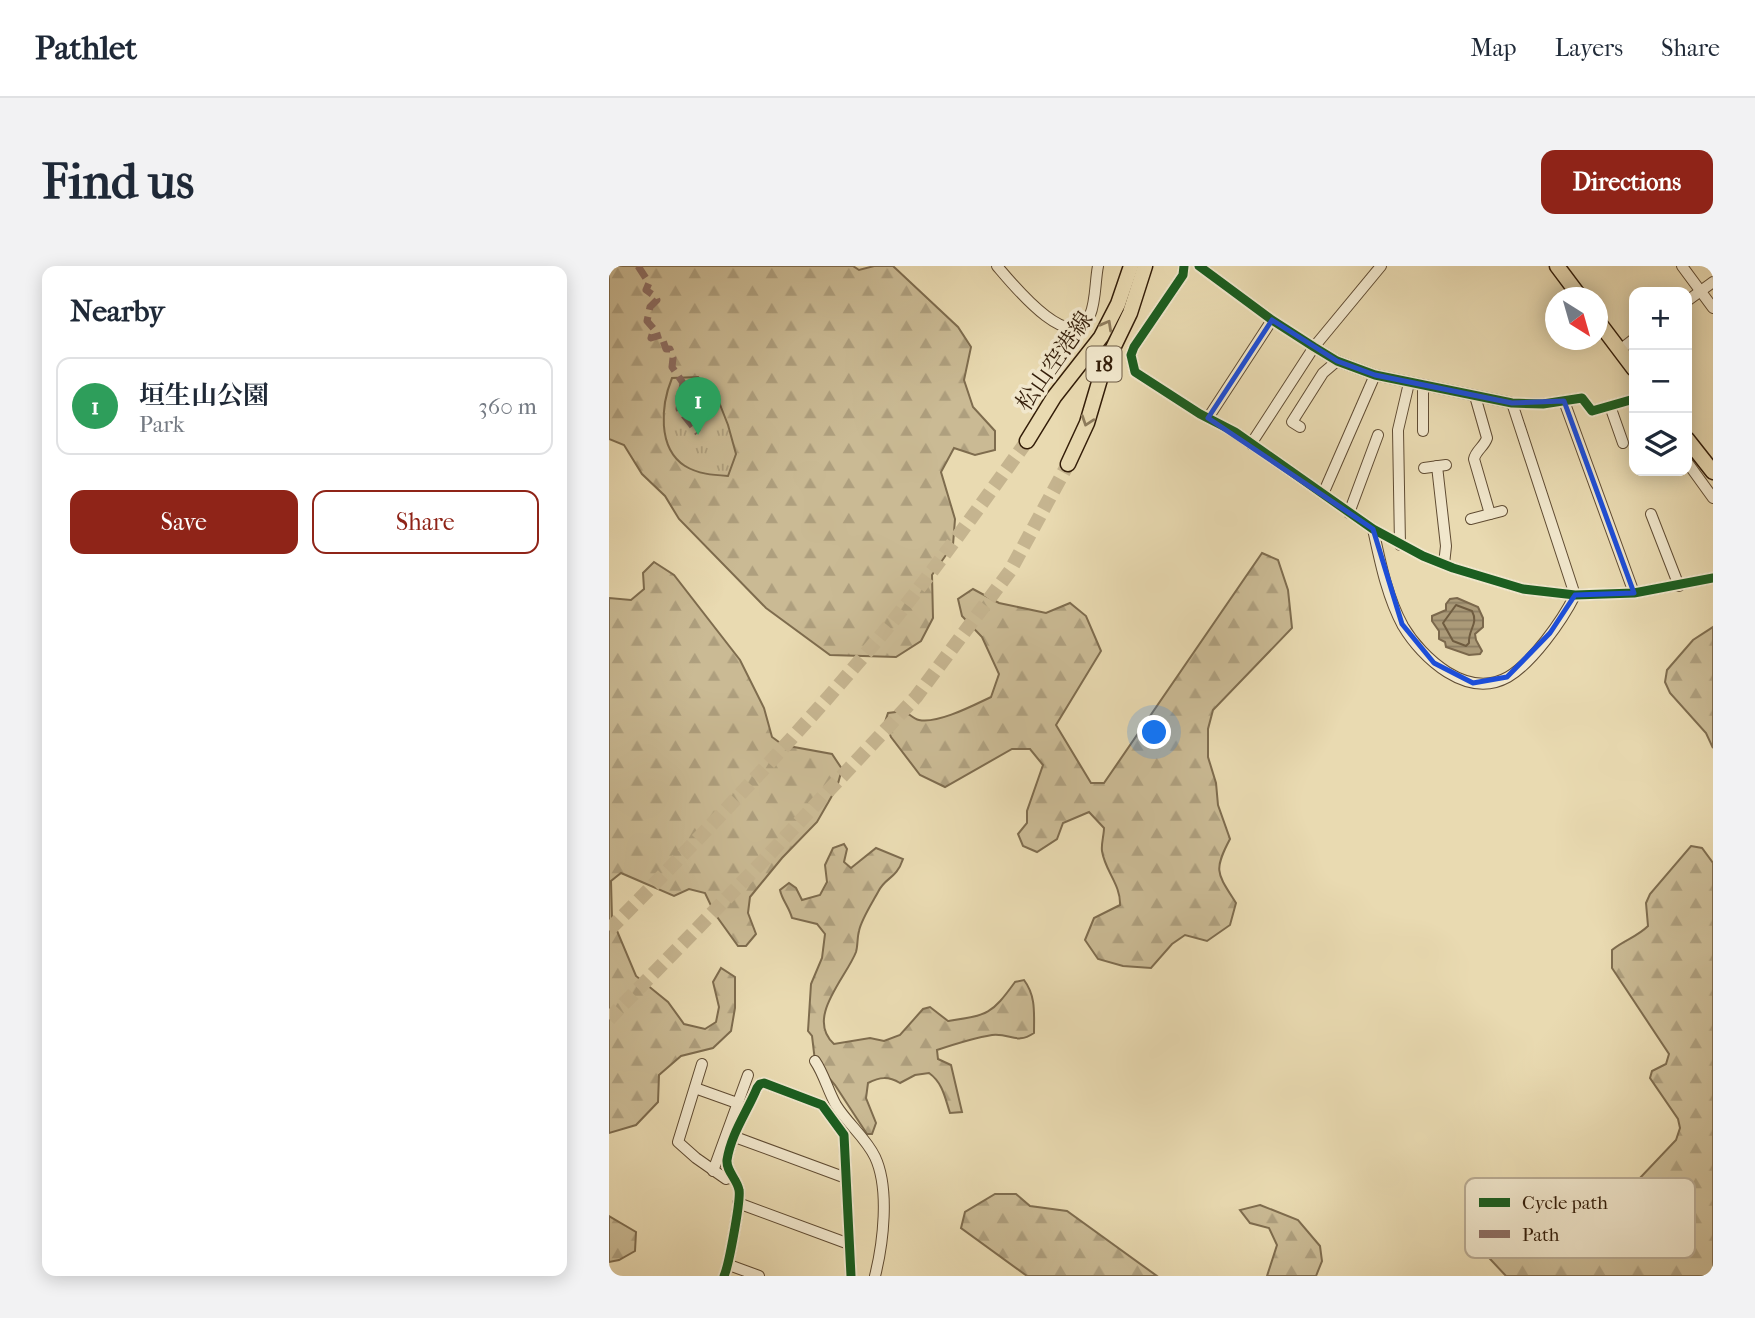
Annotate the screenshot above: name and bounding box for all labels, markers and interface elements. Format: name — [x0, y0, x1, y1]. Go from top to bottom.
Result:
text: Pathlet — [35, 29, 137, 68]
text: Map — [1471, 34, 1517, 62]
text: Layers — [1555, 34, 1623, 62]
text: Share — [1661, 34, 1720, 62]
button: Directions — [1541, 150, 1713, 214]
text: Find us — [42, 153, 194, 211]
north arrow — [1545, 287, 1608, 350]
map controls — [1629, 287, 1692, 476]
button: + — [1629, 287, 1692, 350]
text: Nearby — [70, 294, 165, 329]
street label: 松山空港線 — [1010, 306, 1098, 416]
one-way arrow — [1099, 320, 1112, 333]
road number: 18 — [1086, 346, 1121, 382]
button: − — [1629, 350, 1692, 413]
pin: 1 — [675, 377, 721, 435]
text: 垣生山公園 — [139, 380, 269, 411]
text: 1 — [91, 393, 99, 420]
text: 360 m — [478, 393, 537, 420]
text: Park — [139, 411, 185, 438]
button: layers — [1629, 413, 1692, 476]
one-way arrow — [1081, 415, 1095, 427]
button: Save — [70, 490, 298, 554]
button: Share — [312, 490, 539, 554]
your location — [1137, 715, 1171, 749]
legend — [1465, 1178, 1695, 1258]
text: Cycle path — [1522, 1192, 1608, 1214]
text: Path — [1522, 1224, 1560, 1246]

